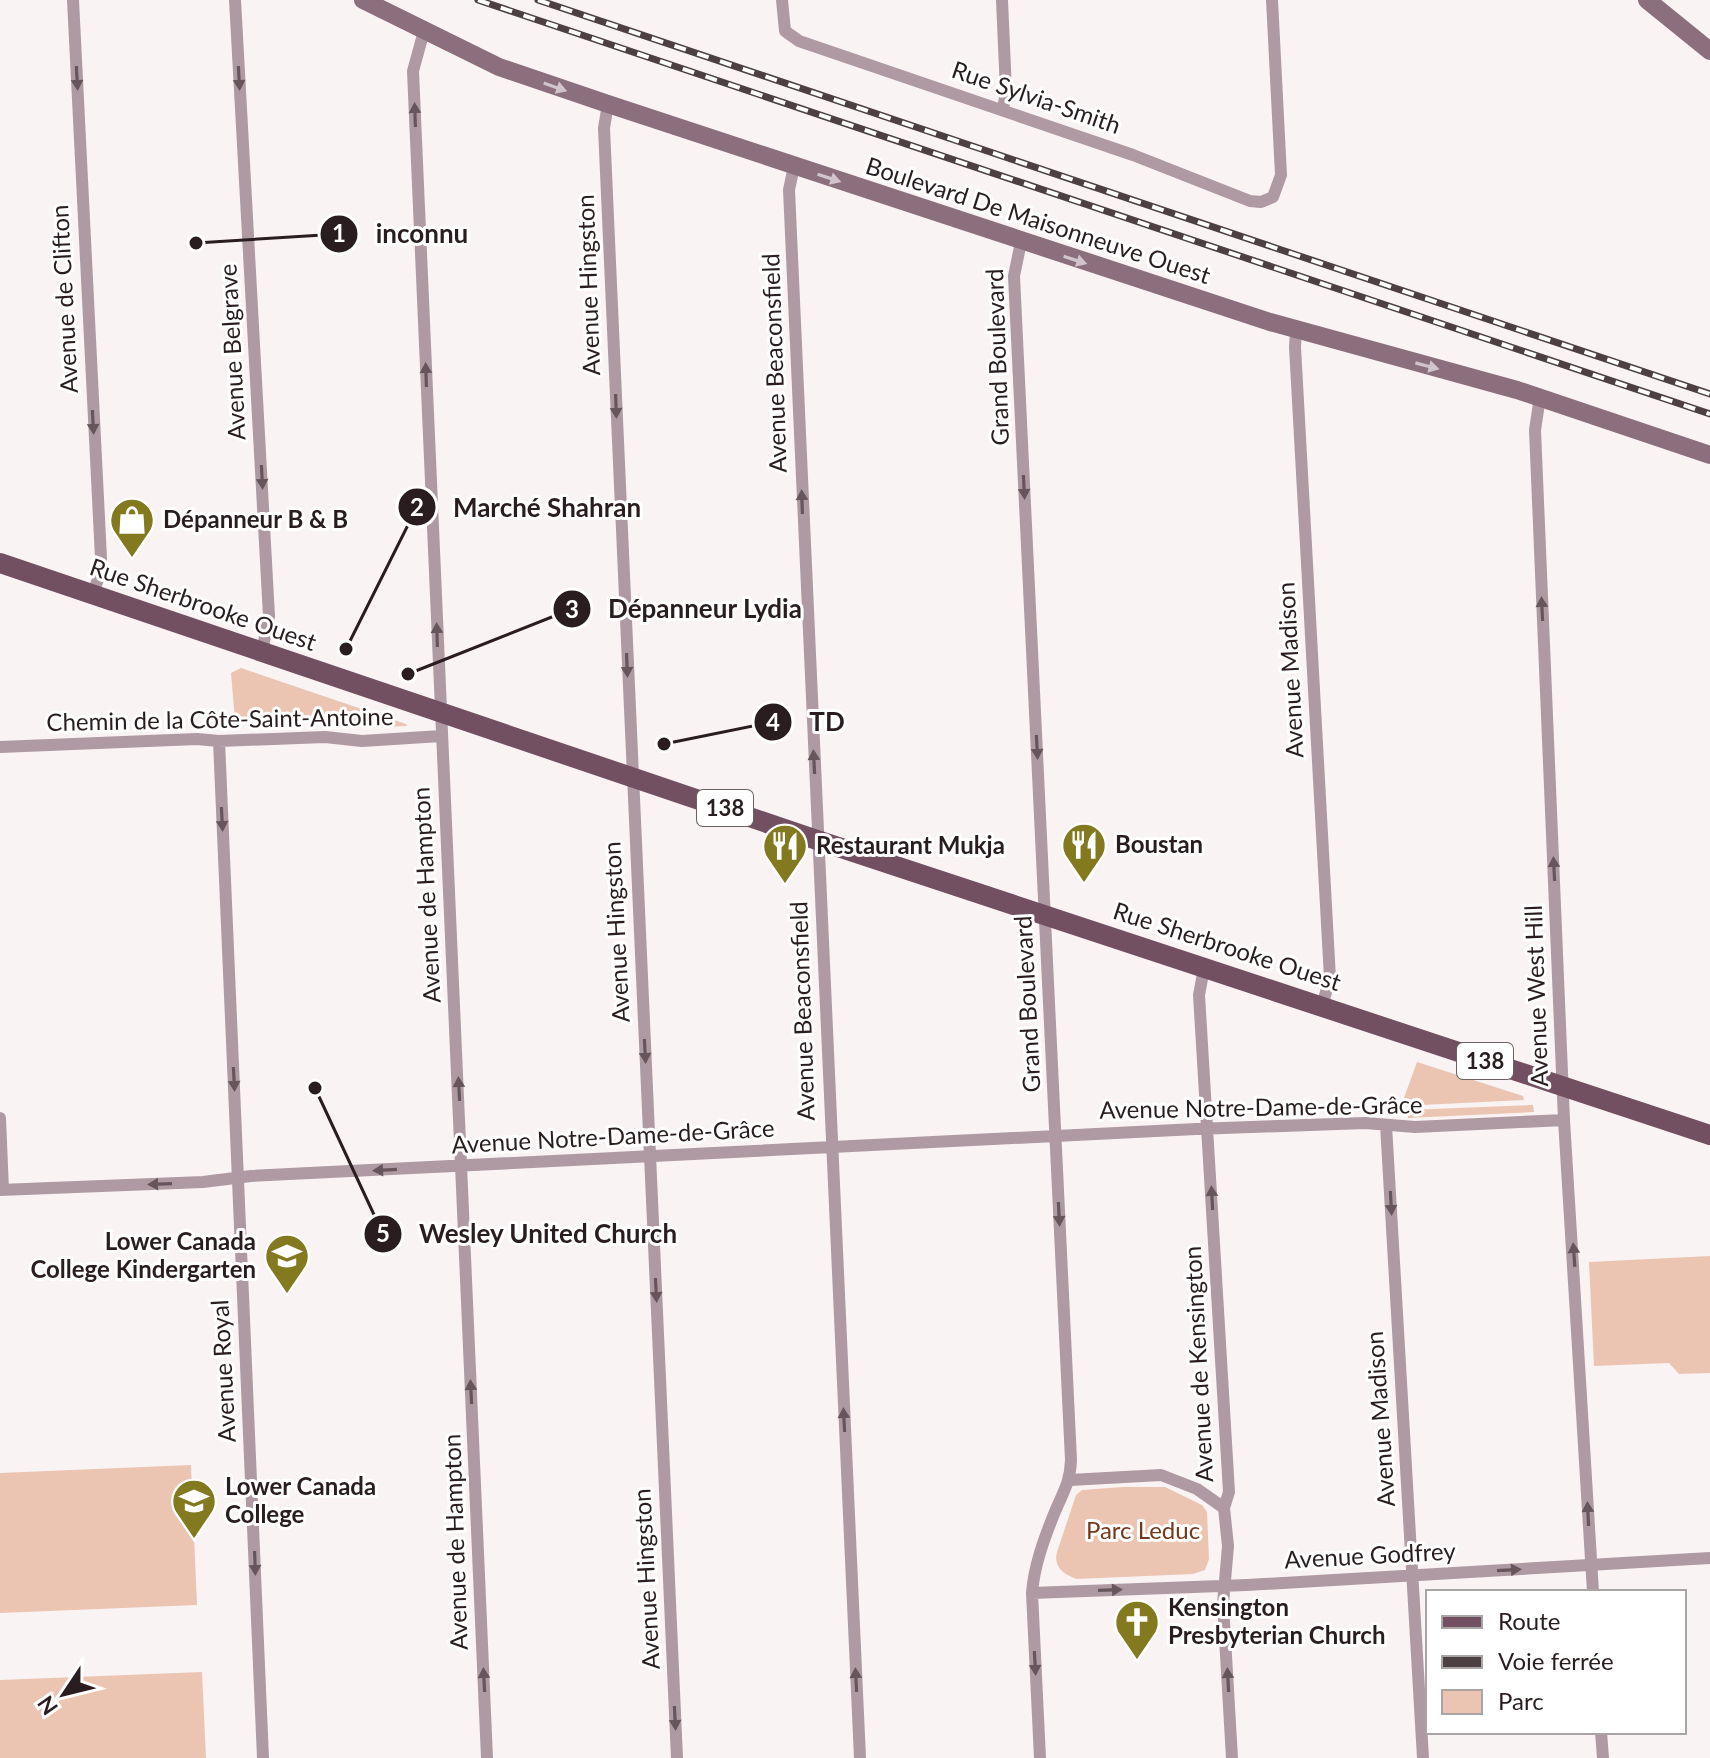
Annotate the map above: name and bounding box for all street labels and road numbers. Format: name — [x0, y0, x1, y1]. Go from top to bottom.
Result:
street label: Rue Sylvia-Smith — [948, 54, 1125, 139]
street label: Boulevard De Maisonneuve Ouest — [863, 150, 1215, 289]
street label: Avenue Hingston — [570, 194, 605, 376]
street label: Avenue de Clifton — [44, 204, 83, 394]
street label: Avenue Beaconsfield — [755, 253, 792, 473]
street label: Avenue Belgrave — [212, 263, 251, 441]
street label: Grand Boulevard — [979, 268, 1014, 446]
street label: Rue Sherbrooke Ouest — [86, 551, 321, 656]
street label: Avenue Madison — [1270, 581, 1309, 759]
street label: Chemin de la Côte-Saint-Antoine — [46, 701, 394, 736]
street label: Avenue de Hampton — [405, 786, 446, 1004]
road number: 138 — [697, 790, 753, 826]
street label: Avenue Hingston — [596, 841, 635, 1023]
street label: Rue Sherbrooke Ouest — [1110, 895, 1345, 996]
street label: Avenue Beaconsfield — [783, 901, 820, 1121]
street label: Avenue West Hill — [1518, 905, 1553, 1087]
street label: Grand Boulevard — [1007, 915, 1046, 1093]
road number: 138 — [1457, 1043, 1513, 1079]
street label: Avenue Notre-Dame-de-Grâce — [1099, 1089, 1423, 1124]
street label: Avenue Notre-Dame-de-Grâce — [451, 1113, 775, 1158]
street label: Avenue de Kensington — [1177, 1245, 1218, 1483]
street label: Avenue Royal — [204, 1299, 241, 1443]
street label: Avenue Madison — [1359, 1330, 1400, 1508]
street label: Avenue de Hampton — [436, 1433, 473, 1651]
street label: Avenue Hingston — [626, 1488, 665, 1670]
street label: Avenue Godfrey — [1284, 1536, 1457, 1573]

